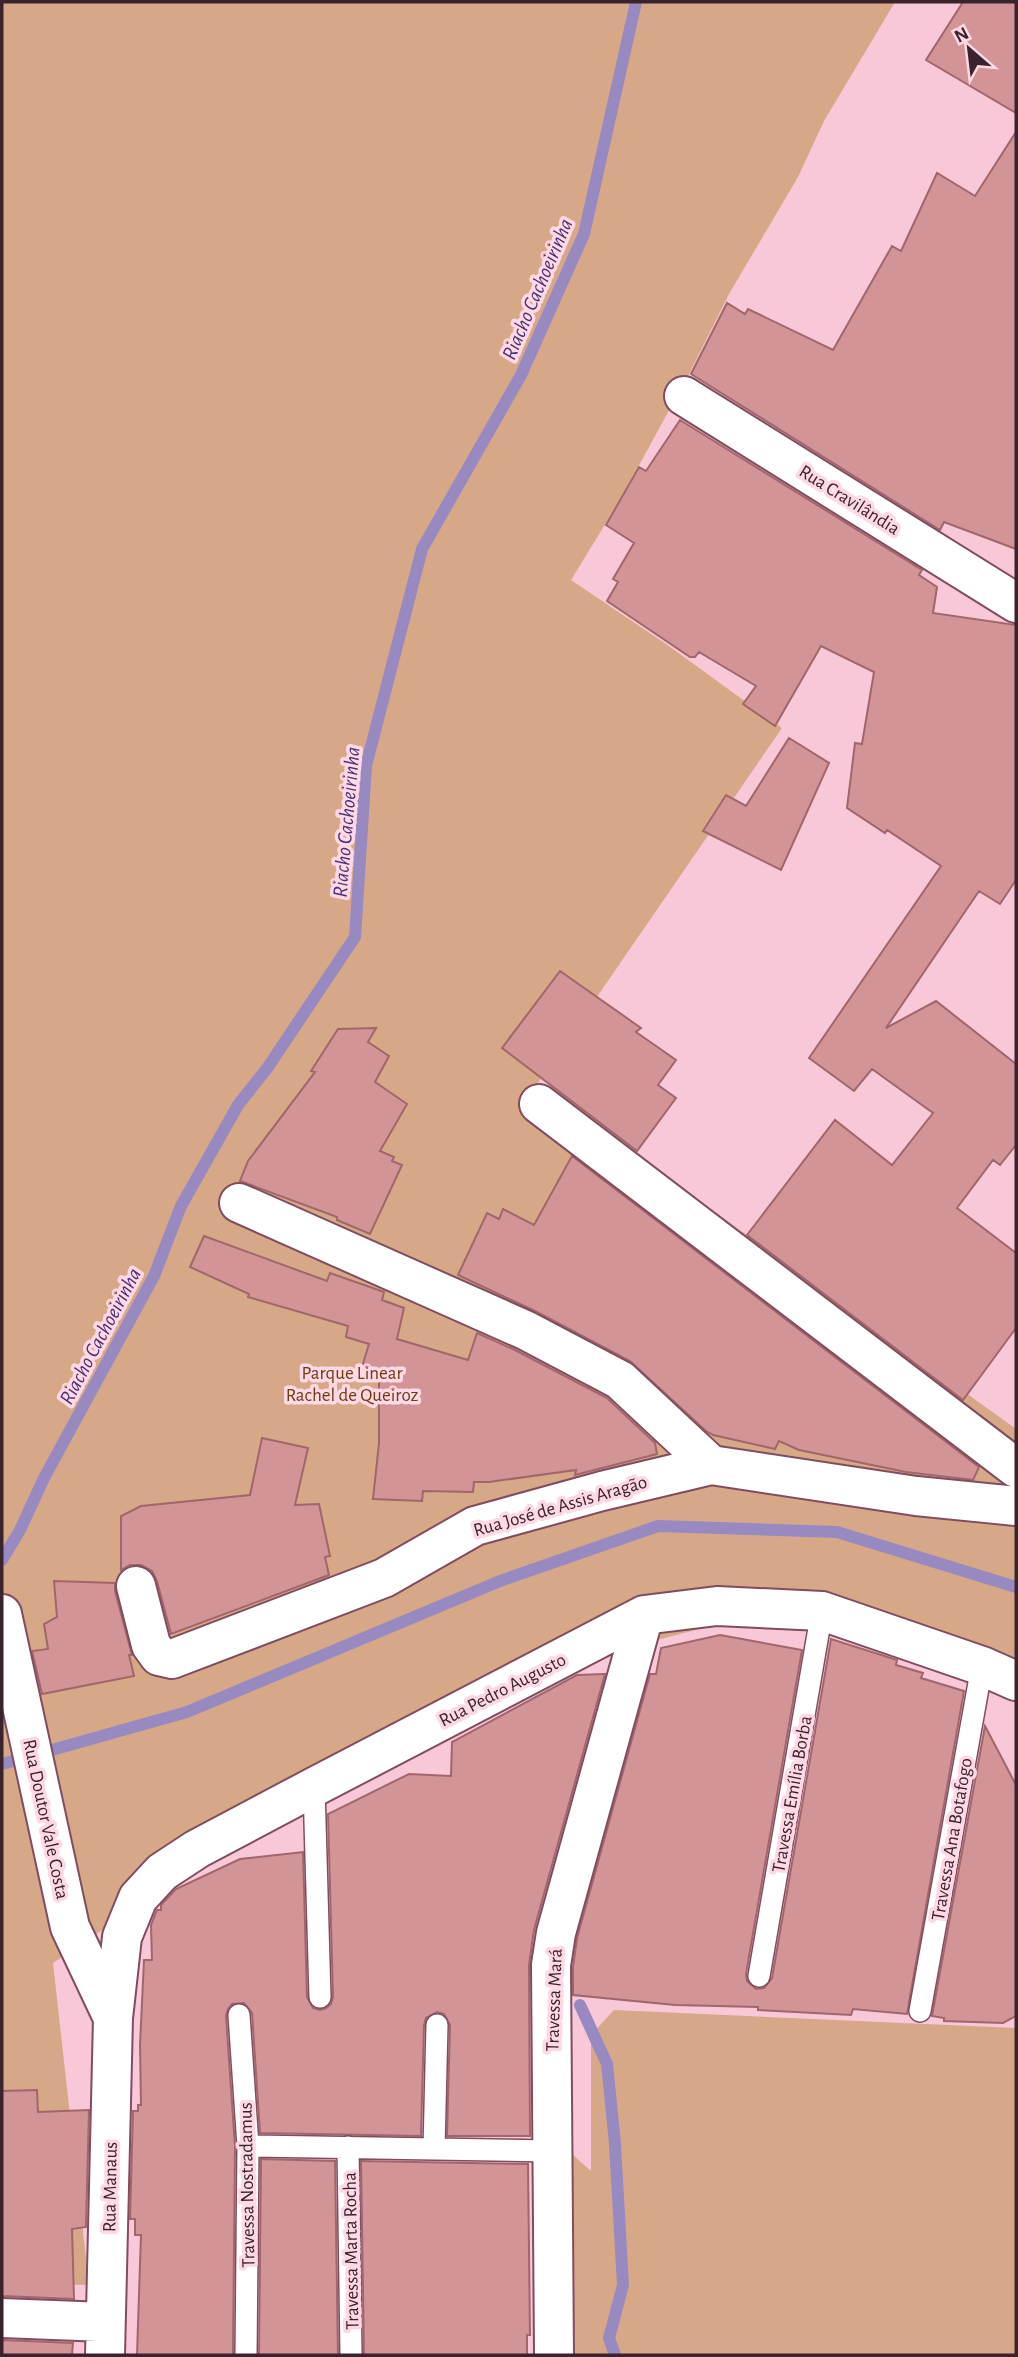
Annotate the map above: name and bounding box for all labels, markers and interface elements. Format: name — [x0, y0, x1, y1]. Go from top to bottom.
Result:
north arrow — [934, 14, 1004, 84]
text: N — [951, 24, 972, 47]
water label: Riacho Cachoeirinha — [498, 216, 577, 363]
street label: Rua Cravilândia — [796, 462, 903, 539]
water label: Riacho Cachoeirinha — [329, 746, 364, 898]
water label: Riacho Cachoeirinha — [56, 1265, 145, 1408]
park label: Parque Linear Rachel de Queiroz — [286, 1364, 418, 1405]
street label: Rua José de Assis Aragão — [471, 1473, 649, 1540]
street label: Rua Pedro Augusto — [436, 1650, 569, 1730]
street label: Travessa Emília Borba — [769, 1714, 816, 1874]
street label: Rua Doutor Vale Costa — [19, 1738, 72, 1901]
street label: Travessa Ana Botafogo — [929, 1756, 976, 1922]
street label: Travessa Mará — [543, 1948, 566, 2052]
street label: Travessa Nostradamus — [237, 2102, 258, 2268]
street label: Rua Manaus — [100, 2142, 121, 2232]
street label: Travessa Marta Rocha — [341, 2172, 362, 2330]

